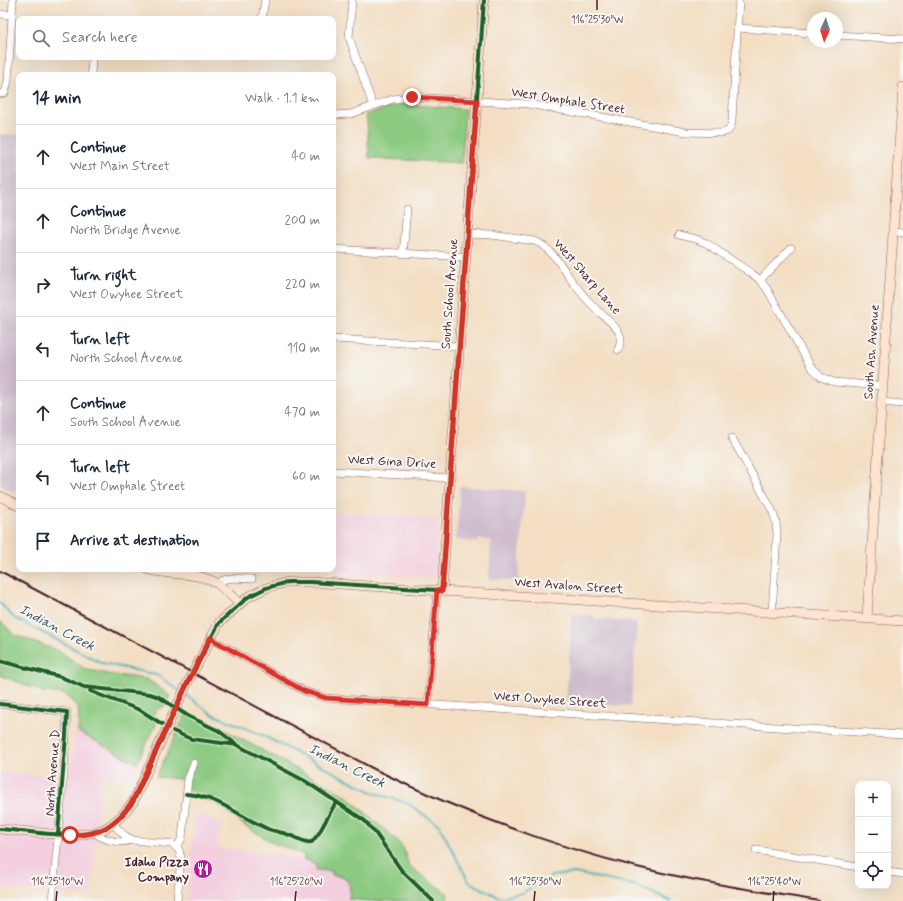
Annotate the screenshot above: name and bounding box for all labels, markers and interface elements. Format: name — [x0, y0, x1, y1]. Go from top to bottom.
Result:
north arrow — [807, 12, 843, 48]
text: 116°25'30"W — [571, 13, 623, 27]
search box — [16, 16, 336, 60]
icon: search — [30, 27, 52, 49]
text: Search here — [62, 28, 138, 48]
street label: West Omphale Street — [510, 84, 626, 118]
text: 14 min — [32, 87, 81, 109]
route end — [403, 88, 421, 106]
text: Walk · 1.1 km — [245, 90, 320, 107]
text: Continue — [70, 138, 126, 158]
icon: ahead — [32, 146, 54, 168]
text: 40 m — [291, 148, 320, 165]
text: West Main Street — [70, 158, 170, 175]
text: Continue — [70, 202, 126, 222]
icon: ahead — [32, 210, 54, 232]
text: 200 m — [285, 212, 320, 229]
text: North Bridge Avenue — [70, 222, 181, 239]
street label: West Sharp Lane — [549, 236, 625, 319]
street label: South School Avenue — [438, 238, 462, 350]
text: Turn right — [70, 266, 137, 286]
icon: right — [32, 274, 54, 296]
text: 220 m — [285, 276, 320, 293]
text: West Owyhee Street — [70, 286, 183, 303]
street label: South Ash Avenue — [860, 304, 884, 400]
text: Turn left — [70, 330, 130, 350]
icon: left — [32, 338, 54, 360]
text: 110 m — [287, 340, 320, 357]
text: North School Avenue — [70, 350, 183, 367]
text: Continue — [70, 394, 126, 414]
icon: ahead — [32, 402, 54, 424]
text: 470 m — [284, 404, 320, 421]
text: South School Avenue — [70, 414, 181, 431]
street label: West Gina Drive — [347, 451, 437, 473]
text: Turn left — [70, 458, 130, 478]
icon: left — [32, 466, 54, 488]
text: 60 m — [292, 468, 320, 485]
text: West Omphale Street — [70, 478, 185, 495]
icon: arrive — [32, 530, 54, 552]
text: Arrive at destination — [70, 531, 199, 551]
street label: West Avalon Street — [514, 574, 625, 598]
water label: Indian Creek — [16, 601, 98, 655]
street label: West Owyhee Street — [493, 688, 607, 712]
street label: North Avenue D — [41, 729, 65, 817]
water label: Indian Creek — [306, 740, 388, 792]
map controls — [855, 781, 891, 889]
button: + — [855, 781, 891, 817]
button: − — [855, 817, 891, 853]
route start — [61, 826, 79, 844]
button: locate — [855, 853, 891, 889]
place label: Idaho Pizza Company — [125, 854, 189, 886]
restaurant icon: Idaho Pizza Company — [192, 858, 214, 880]
text: 116°25'10"W — [31, 875, 83, 889]
text: 116°25'20"W — [270, 875, 322, 889]
text: 116°25'30"W — [509, 875, 561, 889]
text: 116°25'40"W — [747, 875, 801, 889]

